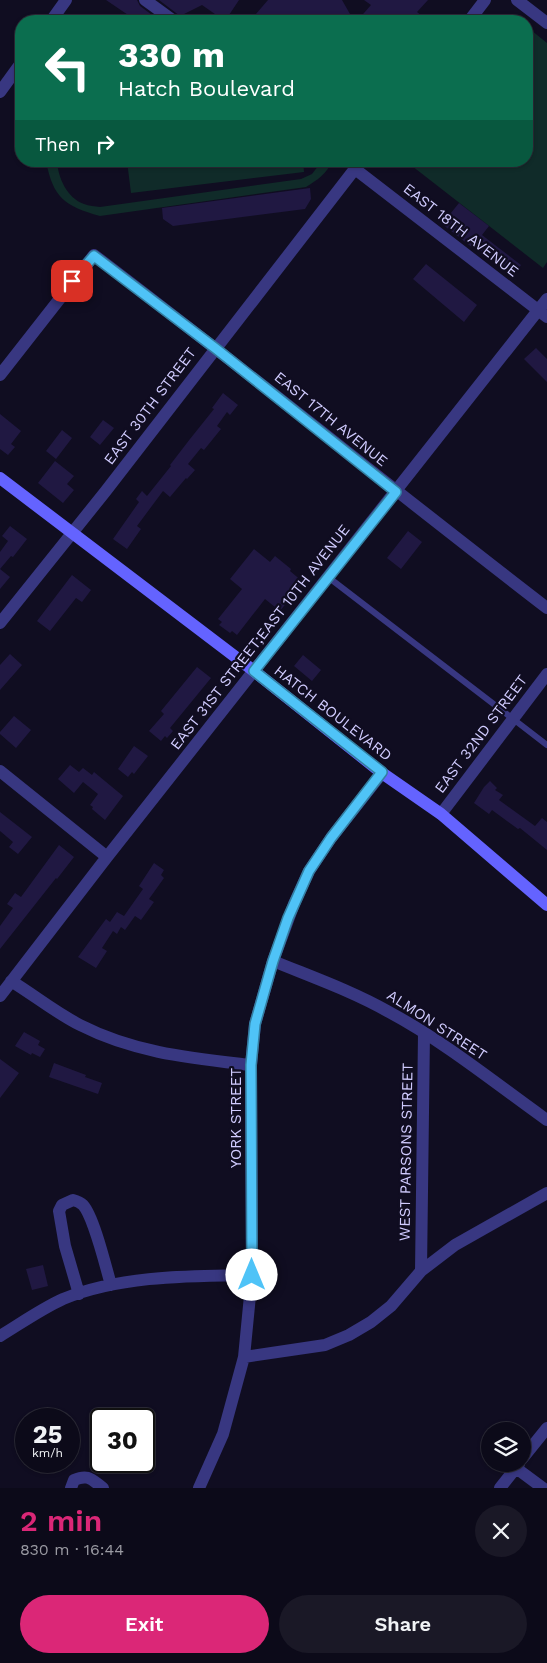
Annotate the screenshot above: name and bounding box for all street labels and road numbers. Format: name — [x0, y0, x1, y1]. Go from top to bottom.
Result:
street label: EAST 18TH AVENUE — [400, 179, 522, 281]
street label: EAST 30TH STREET — [100, 344, 200, 468]
street label: EAST 17TH AVENUE — [271, 368, 391, 470]
street label: EAST 31ST STREET;EAST 10TH AVENUE — [166, 521, 354, 753]
street label: HATCH BOULEVARD — [271, 661, 395, 765]
street label: EAST 32ND STREET — [431, 671, 531, 797]
street label: ALMON STREET — [384, 986, 490, 1064]
street label: WEST PARSONS STREET — [395, 1063, 417, 1241]
street label: YORK STREET — [227, 1068, 245, 1168]

